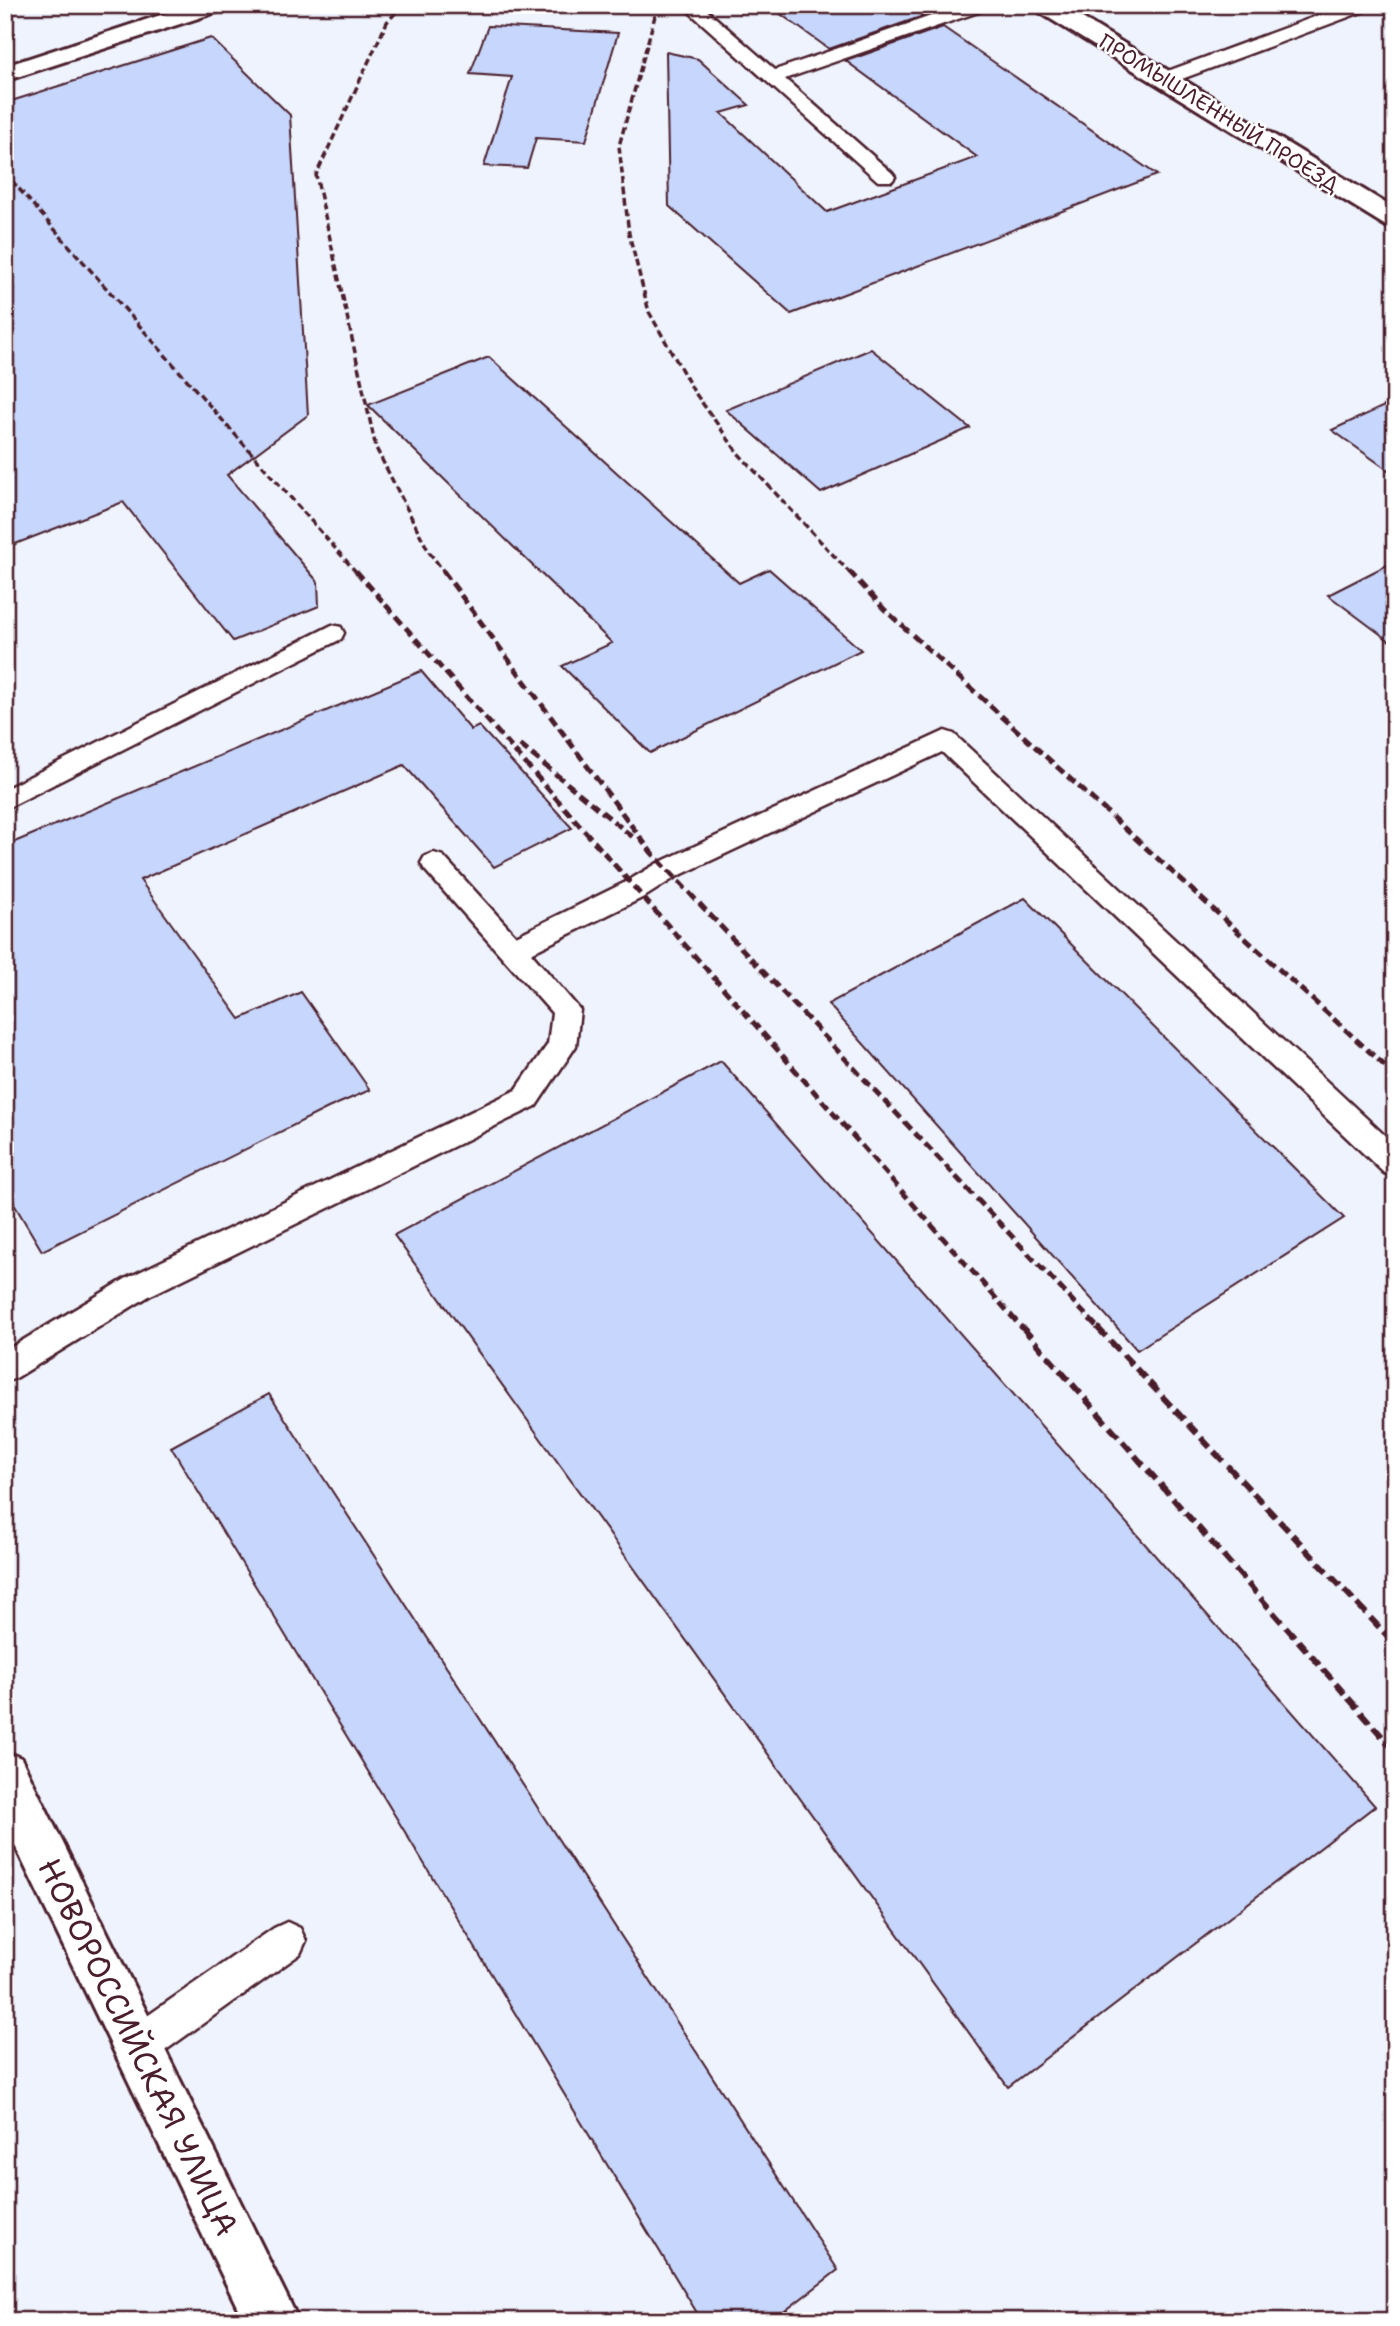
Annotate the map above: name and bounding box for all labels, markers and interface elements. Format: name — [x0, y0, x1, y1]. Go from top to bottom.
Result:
street label: ПРОМЫШЛЕННЫЙ ПРОЕЗД — [1093, 27, 1345, 199]
street label: НОВОРОССИЙСКАЯ УЛИЦА — [28, 1851, 249, 2243]

